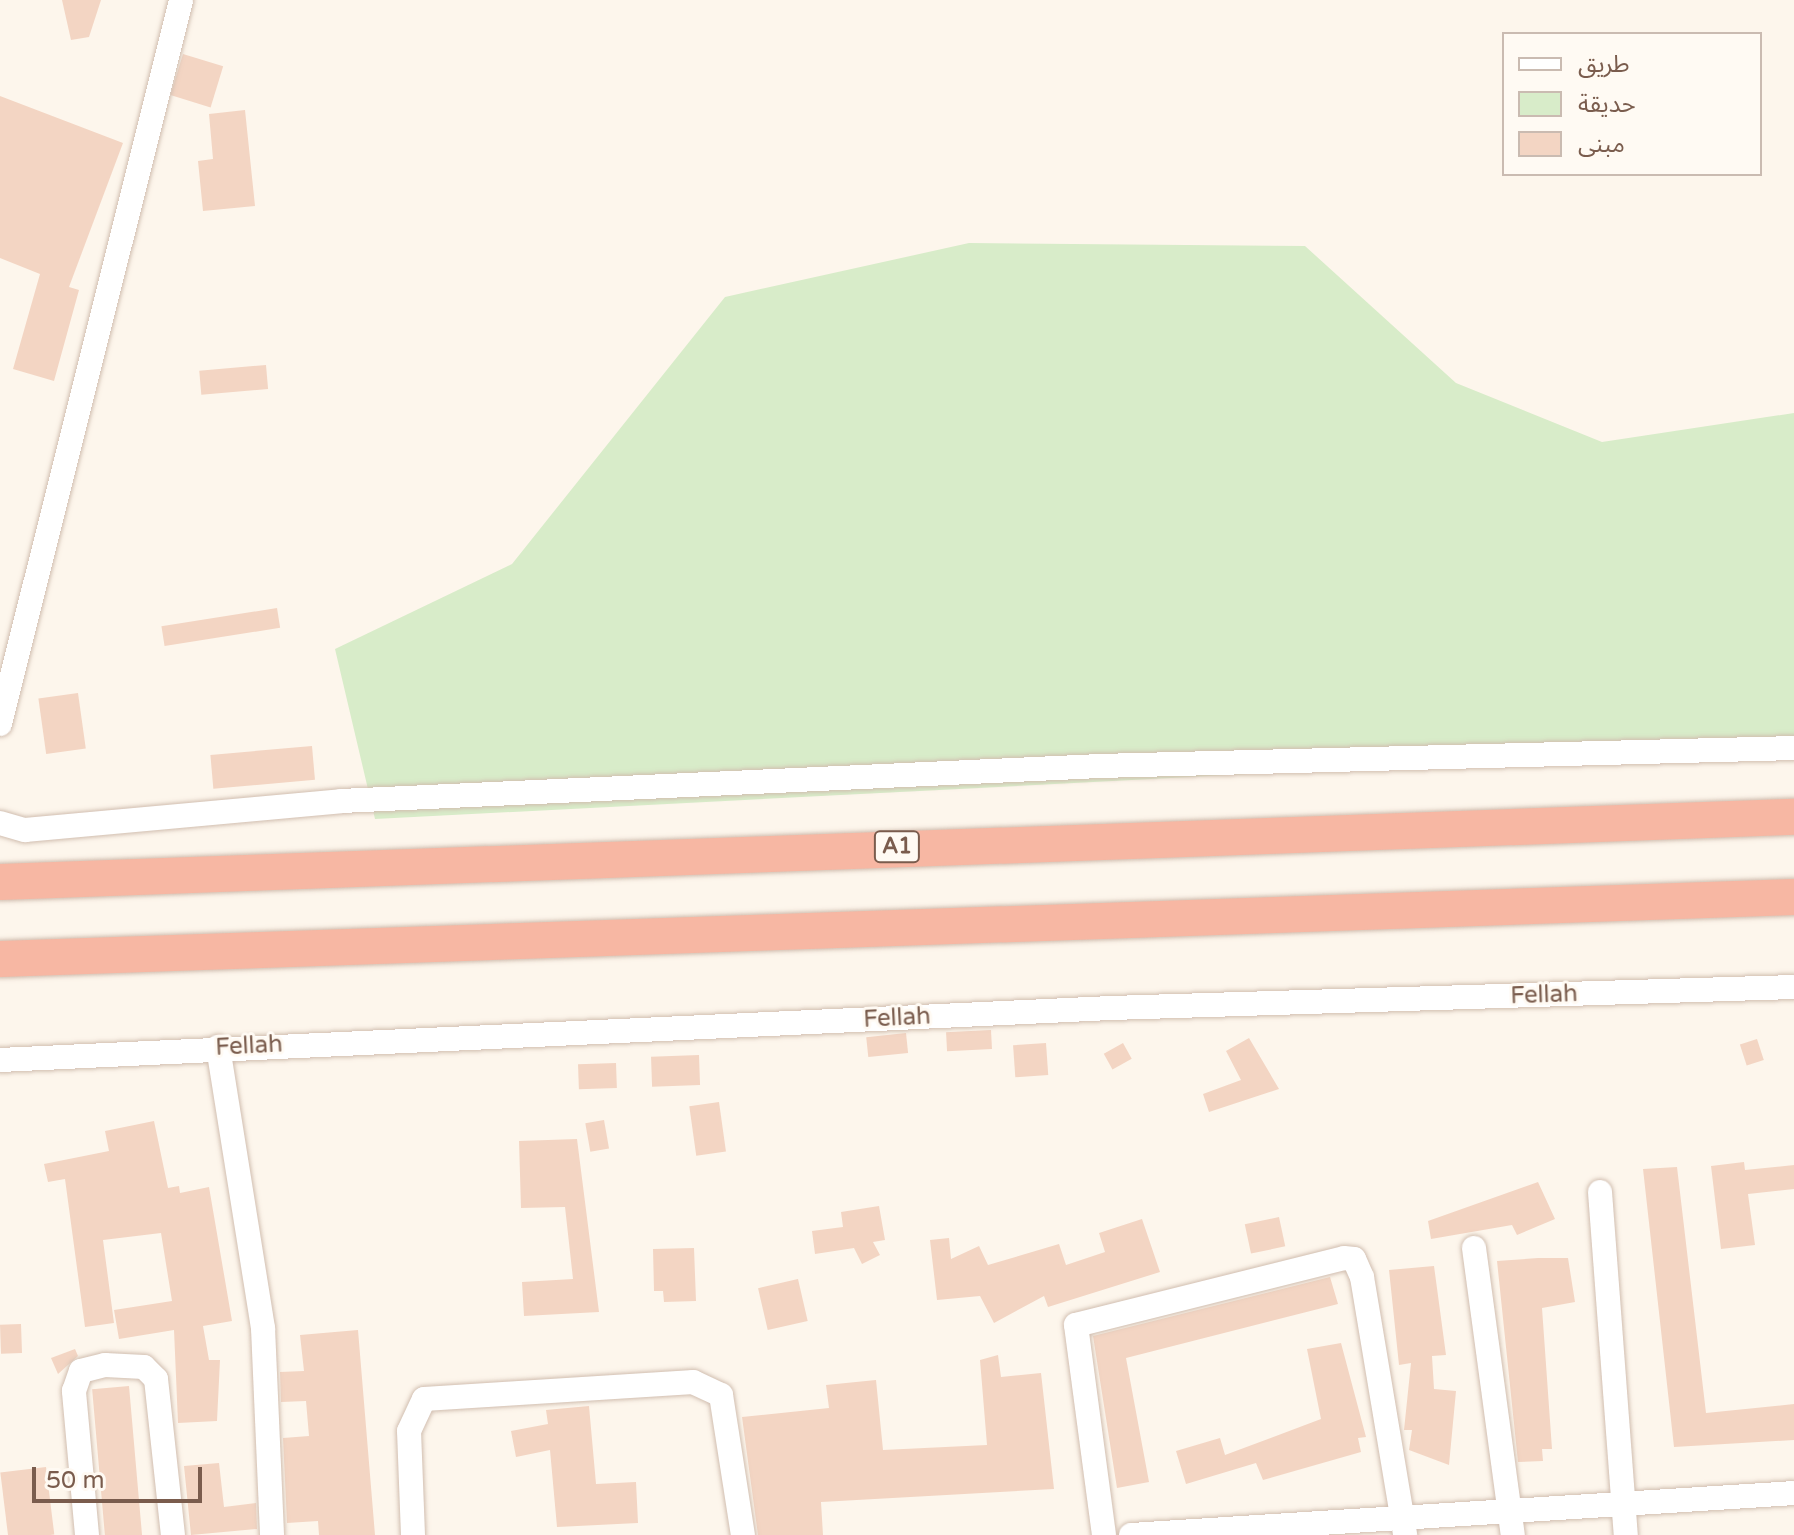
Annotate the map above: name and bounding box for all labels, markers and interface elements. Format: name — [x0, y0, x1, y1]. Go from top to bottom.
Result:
legend — [1502, 32, 1762, 176]
text: طريق — [1578, 50, 1630, 79]
text: حديقة — [1578, 90, 1636, 119]
text: مبنى — [1578, 130, 1625, 159]
road number: A1 — [873, 829, 921, 865]
street label: Fellah — [1510, 979, 1578, 1011]
street label: Fellah — [863, 1002, 931, 1034]
street label: Fellah — [215, 1030, 283, 1062]
scale bar — [36, 1451, 206, 1501]
text: 50 m — [46, 1466, 104, 1495]

